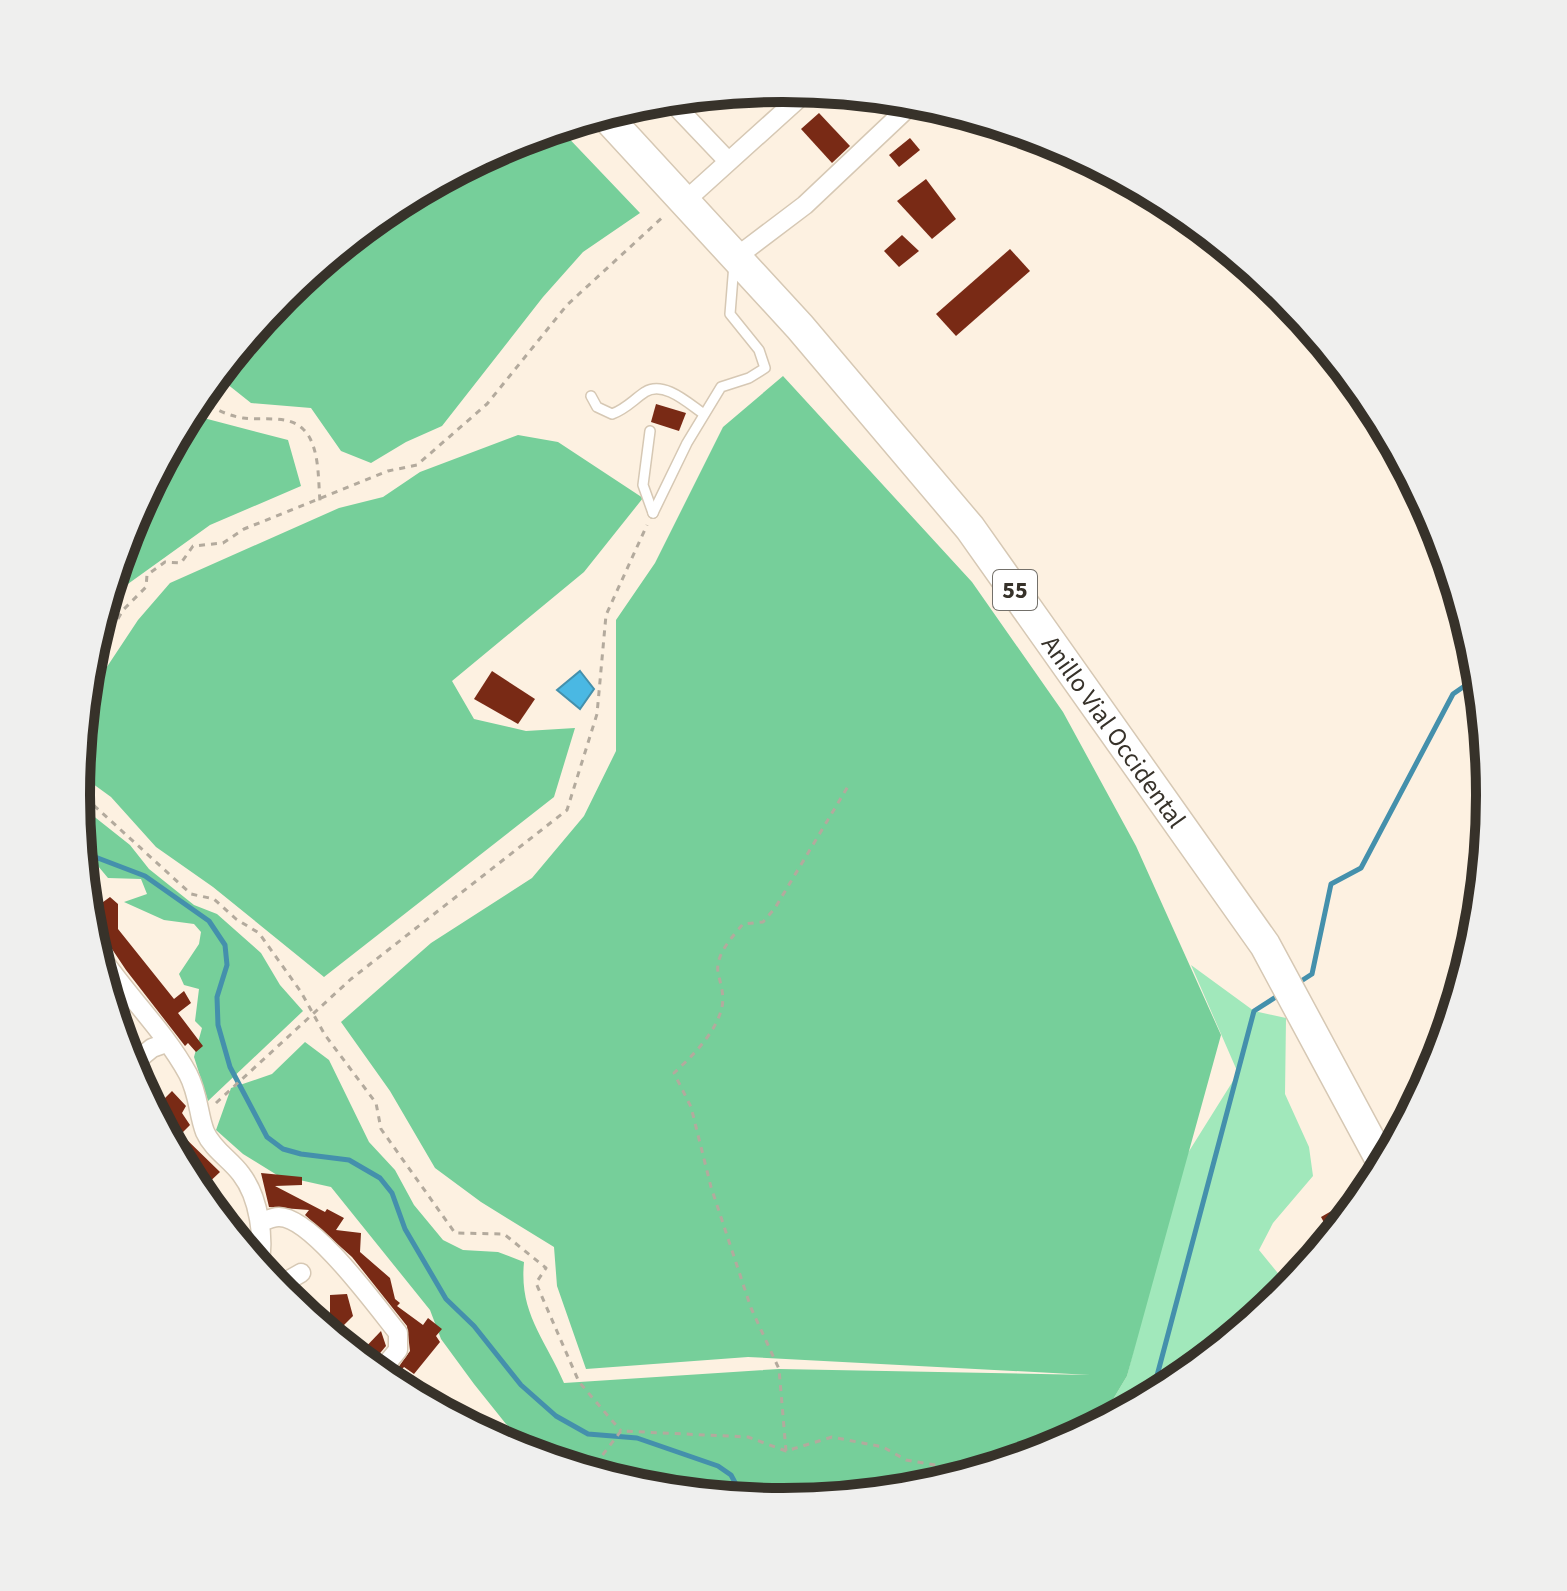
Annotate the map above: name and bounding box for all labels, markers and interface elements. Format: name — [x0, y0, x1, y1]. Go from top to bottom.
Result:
road number: 55 — [993, 570, 1037, 610]
street label: Anillo Vial Occidental — [1032, 628, 1195, 836]

